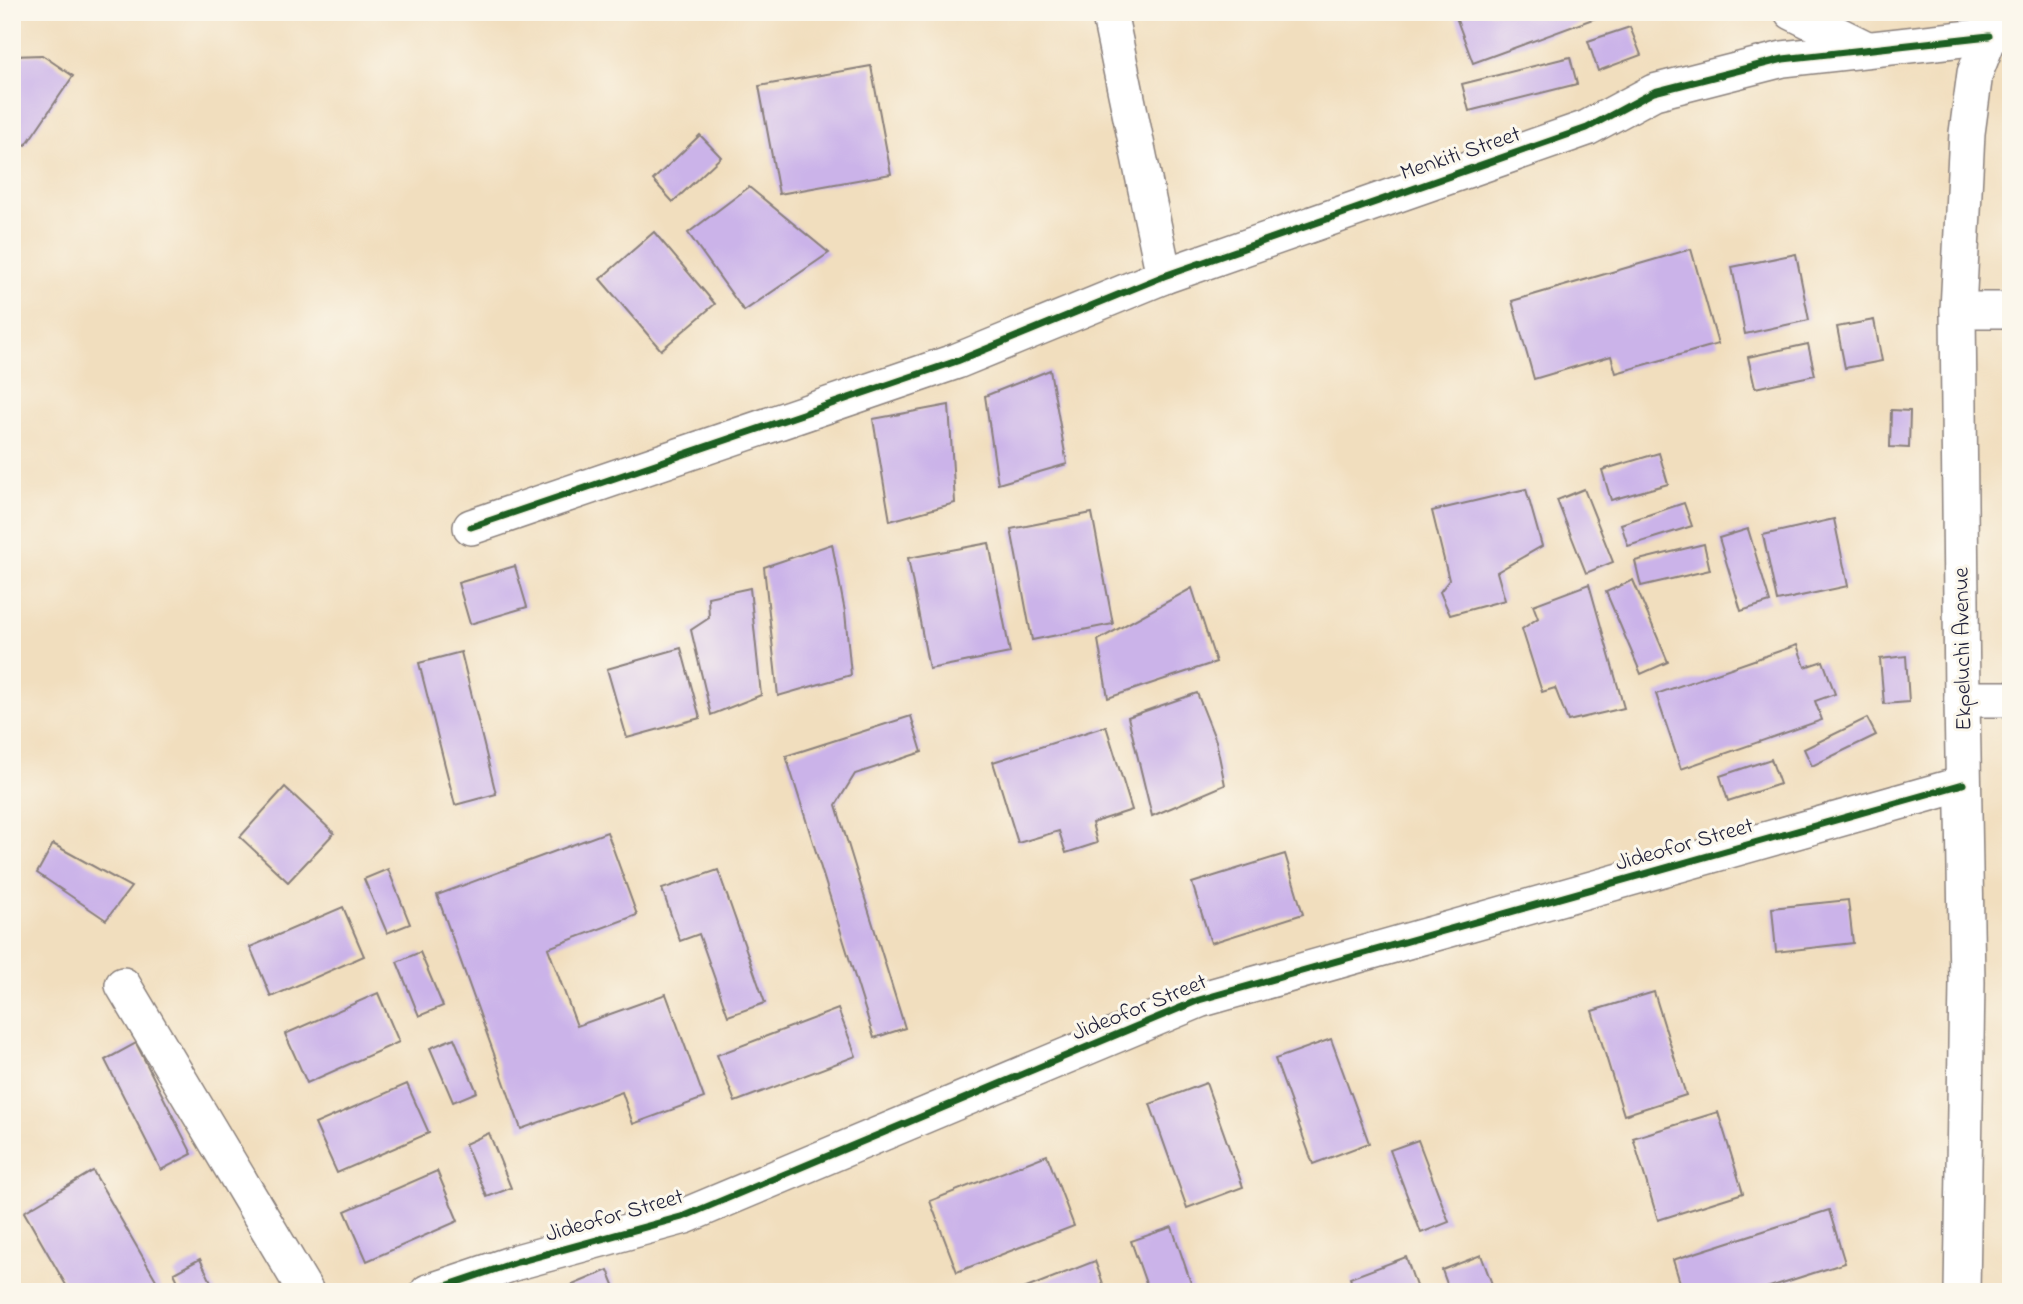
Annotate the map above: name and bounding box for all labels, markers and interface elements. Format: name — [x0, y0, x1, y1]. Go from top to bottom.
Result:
street label: Menkiti Street — [1396, 118, 1526, 190]
street label: Ekpeluchi Avenue — [1946, 566, 1981, 731]
street label: Jideofor Street — [1612, 810, 1758, 881]
street label: Jideofor Street — [1068, 966, 1212, 1050]
street label: Jideofor Street — [542, 1181, 688, 1252]

